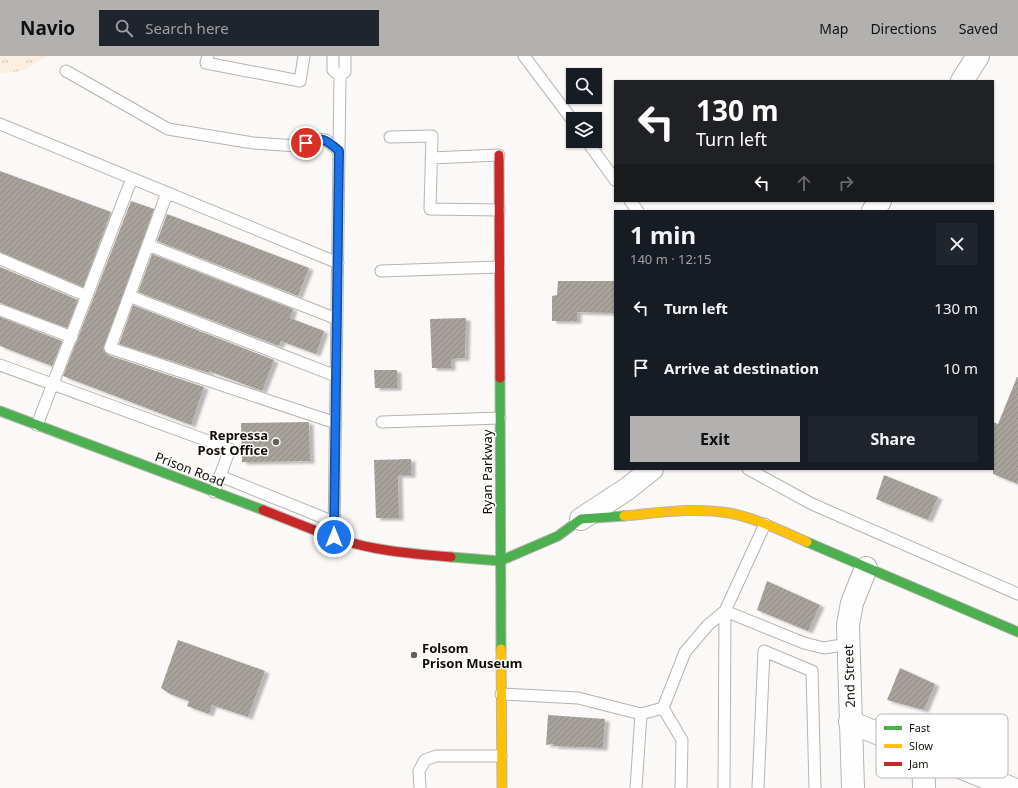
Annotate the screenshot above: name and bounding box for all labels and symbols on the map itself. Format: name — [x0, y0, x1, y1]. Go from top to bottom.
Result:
pin — [289, 126, 323, 160]
place label: Repressa Post Office — [198, 426, 268, 459]
street label: Ryan Parkway — [478, 429, 496, 515]
marker: Repressa Post Office — [271, 437, 281, 447]
street label: Prison Road — [153, 447, 227, 491]
position arrow — [313, 516, 355, 558]
place label: Folsom Prison Museum — [422, 639, 522, 672]
street label: 2nd Street — [839, 644, 859, 708]
marker: Folsom Prison Museum — [409, 650, 419, 660]
legend — [876, 714, 1008, 778]
text: Fast — [909, 720, 930, 735]
text: Slow — [909, 738, 933, 753]
text: Jam — [908, 756, 928, 771]

